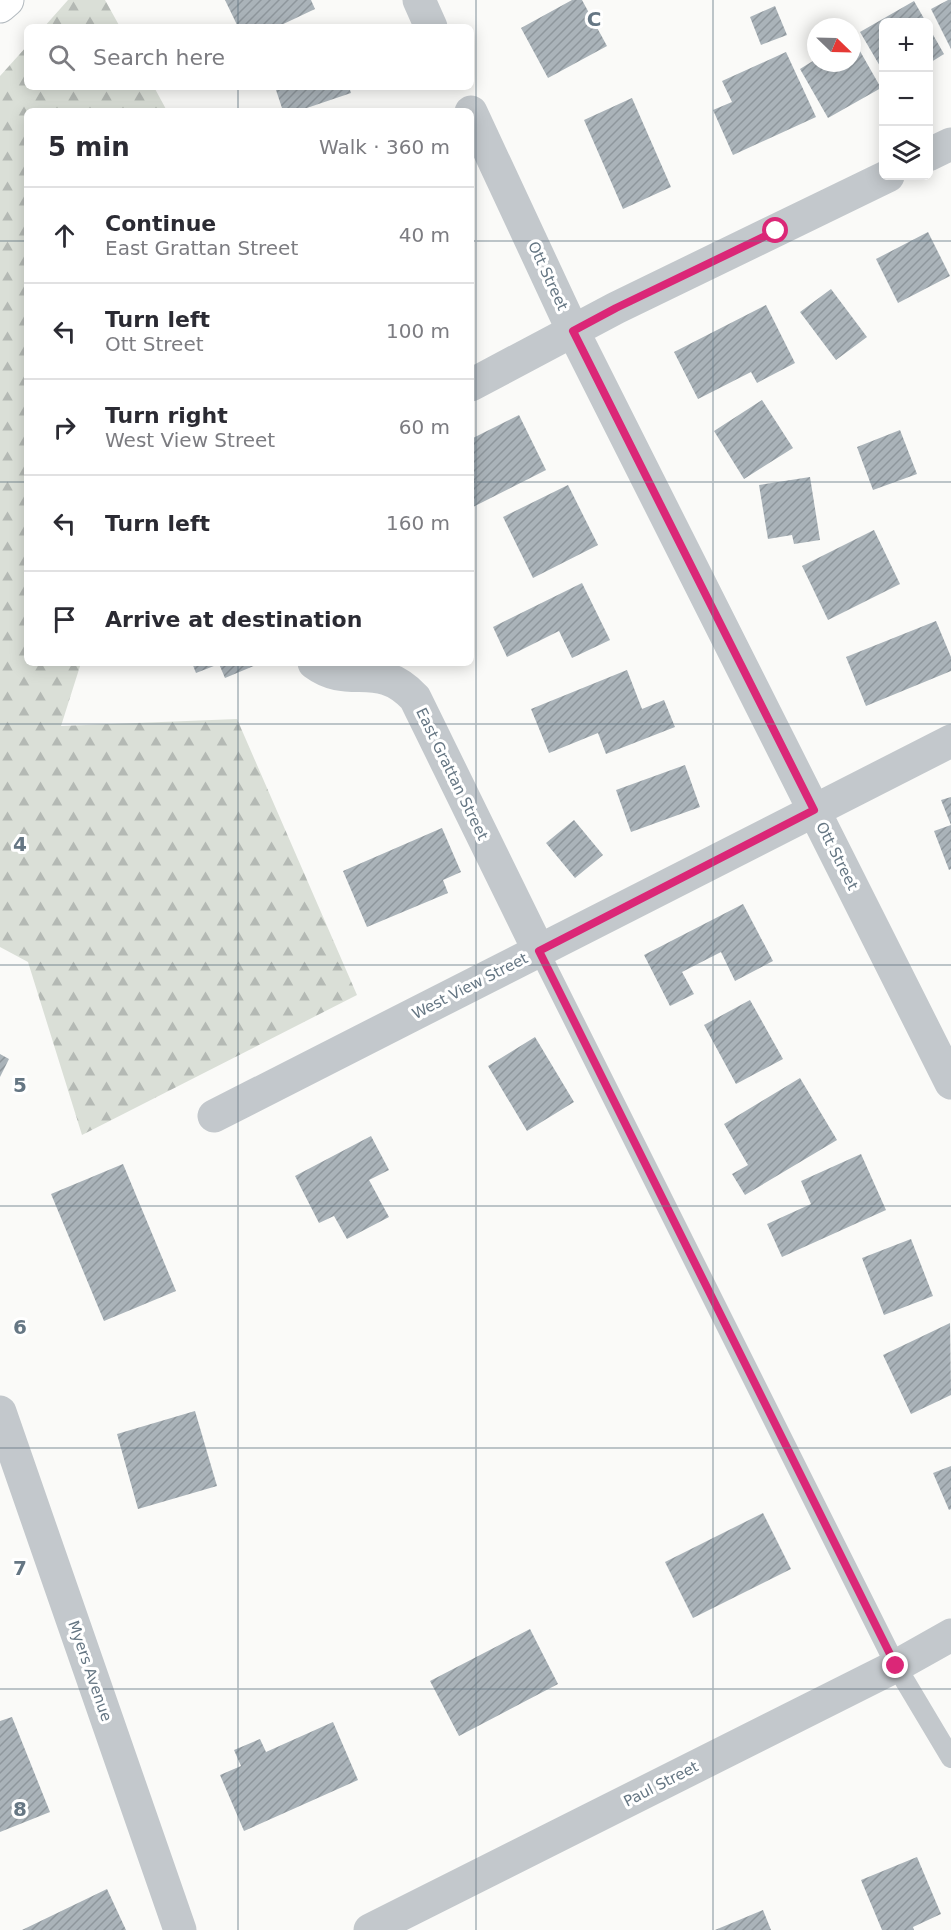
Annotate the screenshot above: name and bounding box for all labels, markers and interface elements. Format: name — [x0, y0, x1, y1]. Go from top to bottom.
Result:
text: C — [587, 7, 601, 31]
north arrow — [807, 18, 861, 72]
map controls — [879, 18, 933, 180]
button: + — [879, 18, 933, 72]
search box — [24, 24, 474, 90]
icon: search — [45, 41, 78, 74]
text: Search here — [93, 45, 225, 70]
button: − — [879, 72, 933, 126]
button: layers — [879, 126, 933, 180]
text: 5 min — [48, 132, 130, 162]
text: Walk · 360 m — [319, 135, 450, 159]
text: Continue — [105, 211, 216, 236]
route start — [762, 217, 788, 243]
icon: ahead — [48, 219, 81, 252]
text: 40 m — [399, 223, 450, 247]
text: East Grattan Street — [105, 236, 298, 260]
street label: Ott Street — [524, 239, 572, 313]
text: Turn left — [105, 307, 210, 332]
icon: left — [48, 315, 81, 348]
text: 100 m — [386, 319, 450, 343]
text: Ott Street — [105, 332, 204, 356]
text: Turn right — [105, 403, 228, 428]
icon: right — [48, 411, 81, 444]
text: 60 m — [399, 415, 450, 439]
text: West View Street — [105, 428, 275, 452]
icon: left — [48, 507, 81, 540]
text: Turn left — [105, 511, 210, 536]
text: 160 m — [386, 511, 450, 535]
icon: arrive — [48, 603, 81, 636]
text: Arrive at destination — [105, 607, 362, 632]
street label: East Grattan Street — [412, 705, 492, 843]
street label: Ott Street — [812, 819, 862, 893]
text: 4 — [13, 832, 27, 856]
street label: West View Street — [409, 949, 531, 1023]
text: 5 — [13, 1073, 27, 1097]
text: 6 — [13, 1315, 27, 1339]
text: 7 — [13, 1556, 27, 1580]
street label: Myers Avenue — [64, 1618, 116, 1724]
route end — [882, 1652, 908, 1678]
street label: Paul Street — [621, 1757, 702, 1811]
text: 8 — [13, 1797, 27, 1821]

